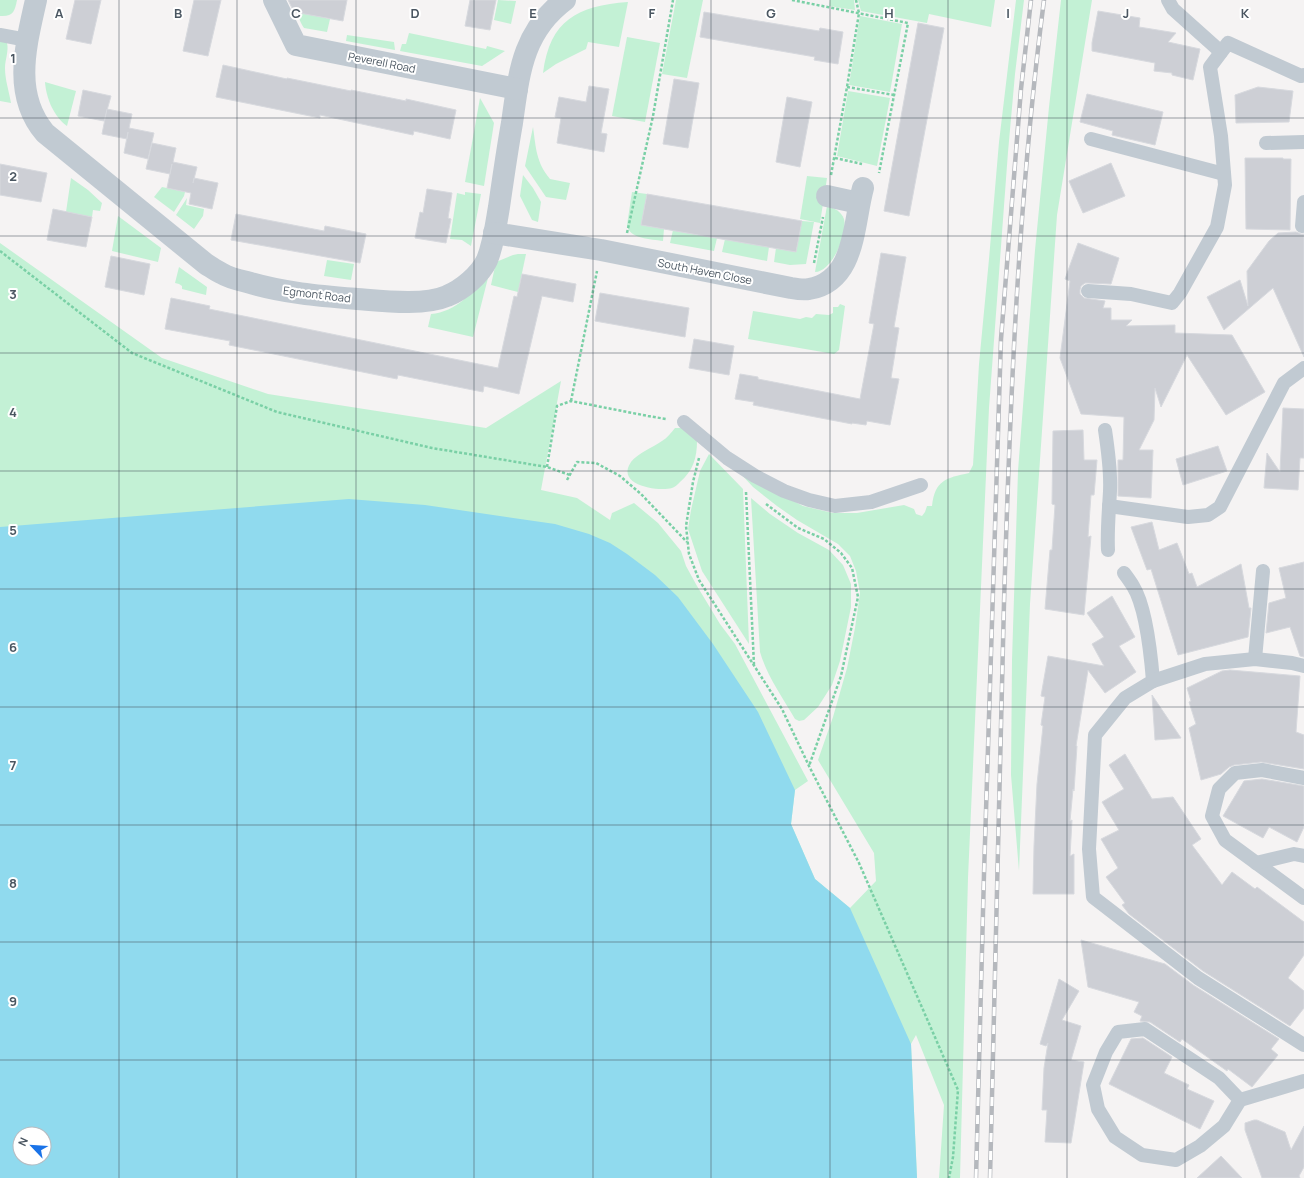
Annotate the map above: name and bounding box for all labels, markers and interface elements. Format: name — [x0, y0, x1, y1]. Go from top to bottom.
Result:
text: A — [55, 4, 64, 22]
text: B — [174, 4, 182, 22]
text: C — [291, 4, 301, 22]
text: D — [410, 4, 420, 22]
text: E — [529, 4, 537, 22]
text: F — [649, 4, 656, 22]
text: G — [766, 4, 776, 22]
text: H — [884, 4, 894, 22]
text: I — [1006, 4, 1010, 22]
text: J — [1123, 4, 1129, 22]
text: K — [1241, 4, 1250, 22]
street label: Peverell Road — [347, 48, 417, 76]
text: 1 — [10, 49, 16, 67]
text: 2 — [9, 167, 17, 185]
street label: South Haven Close — [657, 254, 754, 288]
street label: Egmont Road — [282, 282, 352, 306]
text: 3 — [9, 285, 17, 303]
text: 4 — [9, 403, 17, 421]
text: 5 — [9, 521, 17, 539]
text: 6 — [9, 638, 17, 656]
text: 7 — [10, 756, 17, 774]
text: 8 — [9, 874, 17, 892]
text: 9 — [9, 992, 17, 1010]
north arrow — [12, 1126, 52, 1166]
text: N — [14, 1135, 31, 1148]

